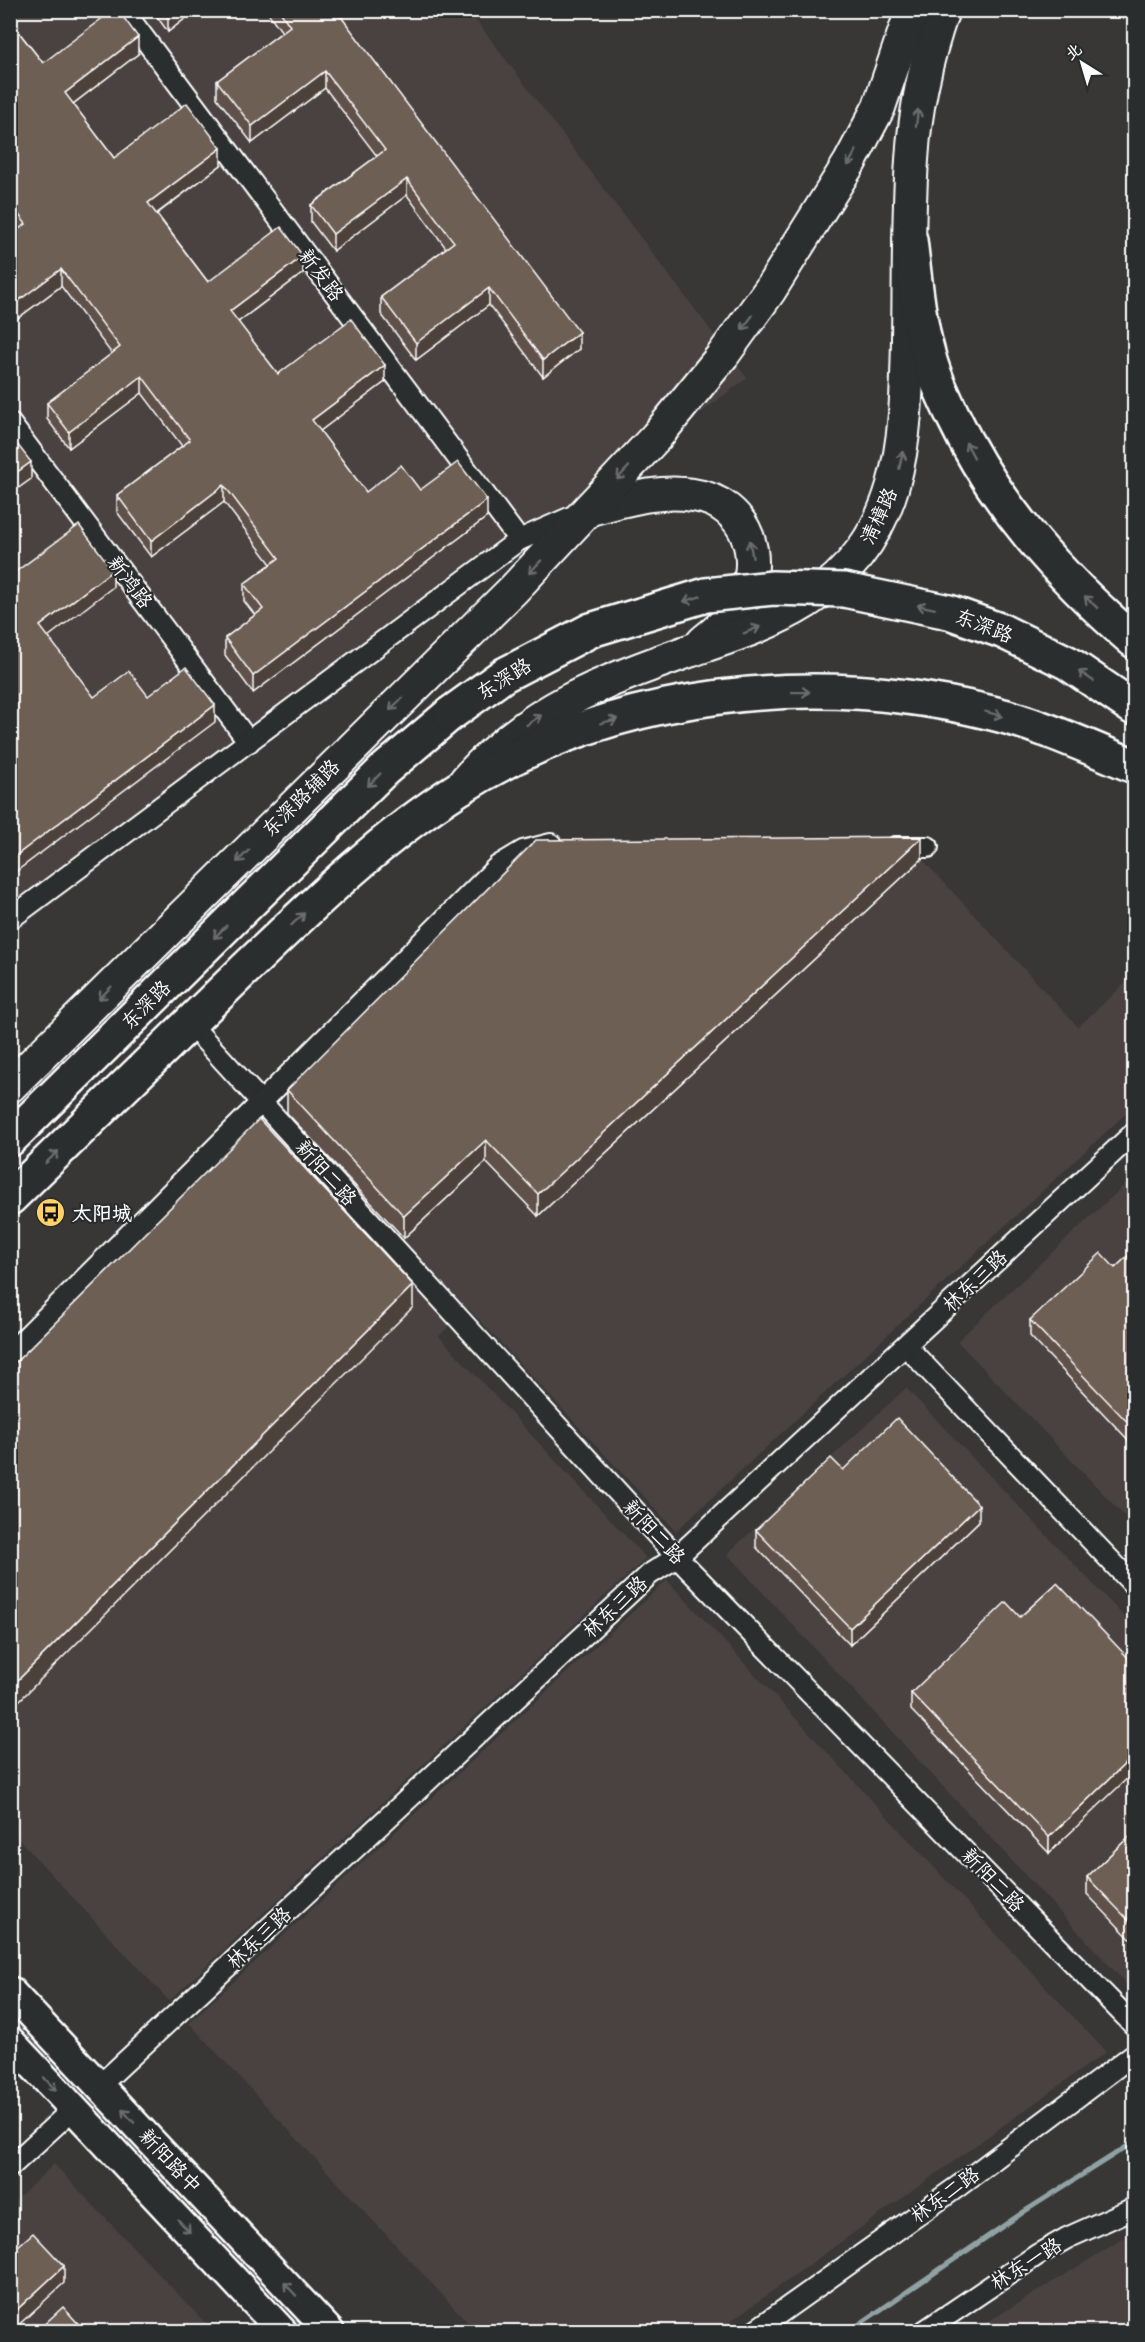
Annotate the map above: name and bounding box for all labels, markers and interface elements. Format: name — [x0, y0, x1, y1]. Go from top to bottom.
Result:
north arrow — [1052, 33, 1112, 93]
text: 北 — [1061, 39, 1086, 65]
one-way arrow — [912, 109, 923, 129]
one-way arrow — [846, 149, 857, 167]
street label: 新发路 — [293, 244, 350, 307]
one-way arrow — [740, 314, 753, 330]
one-way arrow — [964, 442, 975, 460]
one-way arrow — [895, 450, 906, 470]
one-way arrow — [616, 465, 630, 480]
street label: 清樟路 — [855, 483, 903, 548]
one-way arrow — [746, 540, 757, 560]
street label: 新鸿路 — [102, 551, 159, 614]
one-way arrow — [528, 559, 542, 574]
one-way arrow — [683, 594, 702, 605]
one-way arrow — [1083, 595, 1098, 609]
one-way arrow — [916, 601, 935, 613]
street label: 东深路 — [952, 604, 1017, 649]
one-way arrow — [743, 624, 761, 635]
street label: 东深路 — [472, 652, 537, 705]
one-way arrow — [1078, 669, 1095, 681]
one-way arrow — [790, 686, 810, 698]
one-way arrow — [389, 697, 404, 711]
one-way arrow — [984, 709, 1003, 720]
one-way arrow — [525, 714, 542, 726]
one-way arrow — [599, 715, 618, 726]
street label: 东深路辅路 — [257, 753, 346, 842]
one-way arrow — [366, 773, 381, 787]
one-way arrow — [236, 849, 251, 863]
one-way arrow — [290, 912, 305, 926]
one-way arrow — [213, 924, 228, 939]
street label: 东深路 — [116, 974, 177, 1035]
one-way arrow — [97, 986, 112, 1001]
street label: 新阳二路 — [290, 1135, 363, 1212]
one-way arrow — [45, 1150, 60, 1165]
bus stop icon: 太阳城 — [35, 1197, 67, 1229]
place label: 太阳城 — [72, 1201, 132, 1226]
street label: 林东三路 — [937, 1244, 1014, 1317]
street label: 新阳二路 — [618, 1494, 691, 1571]
street label: 林东三路 — [577, 1570, 654, 1643]
street label: 新阳二路 — [956, 1843, 1030, 1918]
street label: 林东三路 — [221, 1901, 298, 1974]
one-way arrow — [43, 2076, 58, 2091]
one-way arrow — [121, 2109, 135, 2124]
street label: 新阳路中 — [134, 2123, 206, 2199]
street label: 林东二路 — [905, 2161, 986, 2229]
one-way arrow — [177, 2218, 191, 2233]
street label: 林东一路 — [985, 2232, 1067, 2296]
one-way arrow — [283, 2281, 297, 2296]

